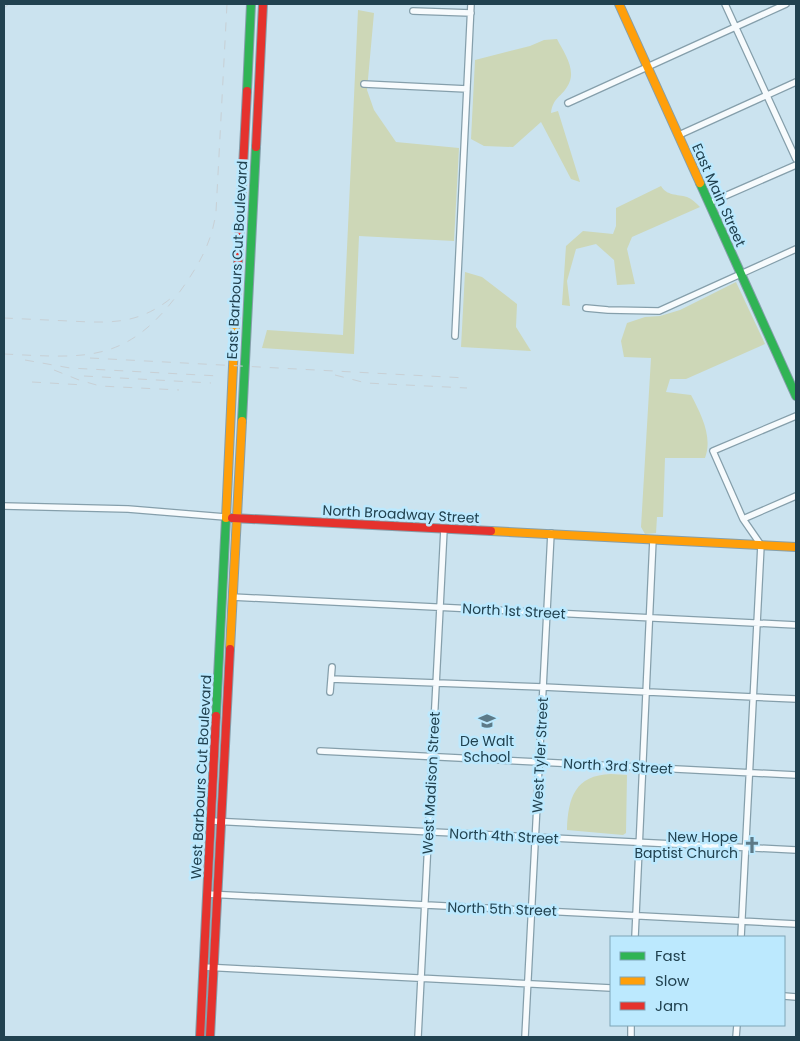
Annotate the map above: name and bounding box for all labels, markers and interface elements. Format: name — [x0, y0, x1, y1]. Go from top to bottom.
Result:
street label: East Main Street — [687, 140, 751, 250]
street label: East Barbours Cut Boulevard — [222, 160, 252, 360]
street label: North Broadway Street — [322, 500, 480, 528]
street label: North 1st Street — [462, 598, 566, 624]
street label: West Barbours Cut Boulevard — [186, 674, 216, 880]
street label: West Tyler Street — [527, 697, 553, 813]
street label: West Madison Street — [417, 711, 445, 855]
school or university icon: De Walt School — [477, 711, 497, 731]
place label: De Walt School — [460, 731, 514, 767]
street label: North 3rd Street — [563, 753, 673, 779]
street label: North 4th Street — [449, 823, 559, 849]
place label: New Hope Baptist Church — [634, 827, 738, 863]
church icon: New Hope Baptist Church — [742, 835, 762, 855]
street label: North 5th Street — [447, 897, 557, 921]
legend — [610, 936, 785, 1026]
text: Fast — [655, 945, 686, 966]
text: Slow — [655, 970, 690, 991]
text: Jam — [655, 995, 689, 1016]

